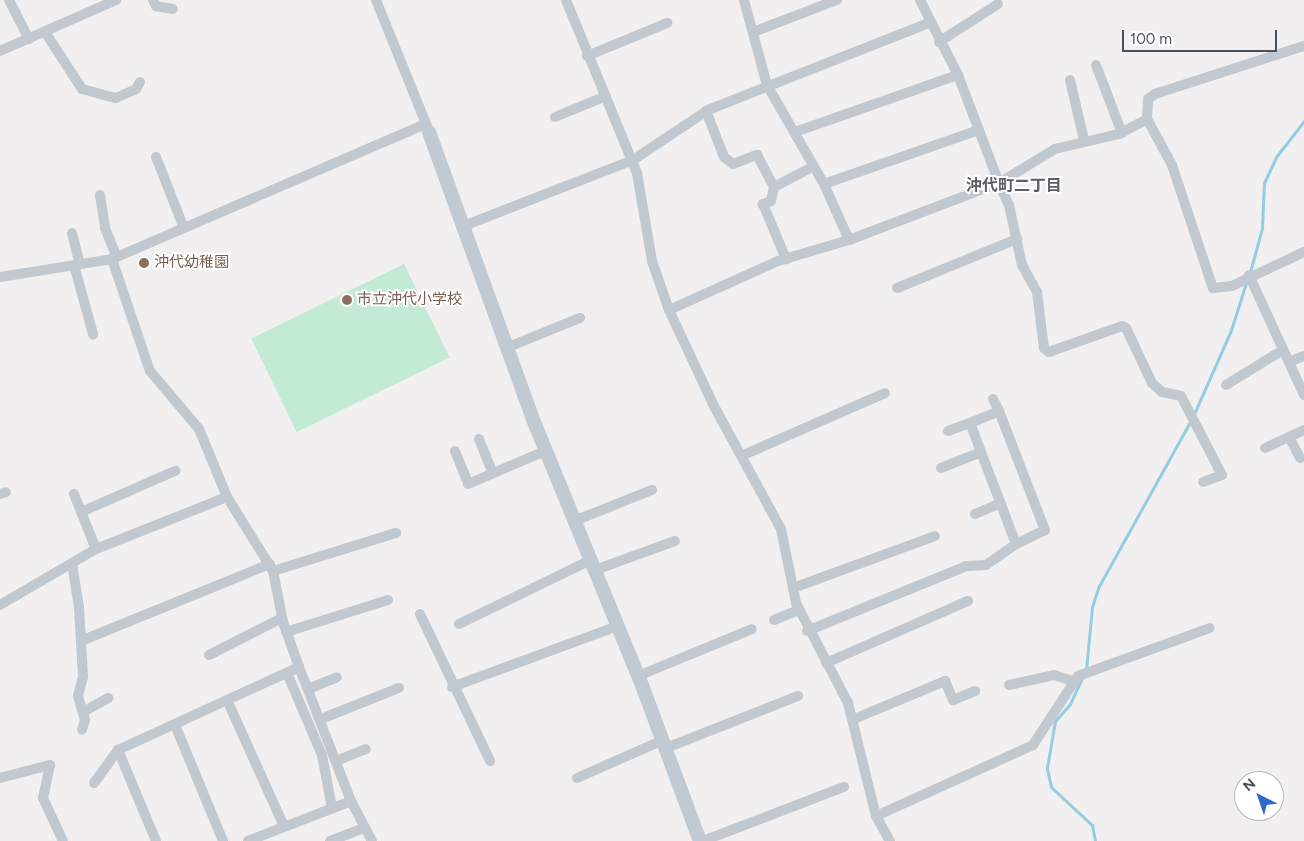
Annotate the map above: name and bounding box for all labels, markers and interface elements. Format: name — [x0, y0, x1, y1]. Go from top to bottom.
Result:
scale bar — [1124, 20, 1279, 52]
text: 100 m — [1130, 30, 1172, 48]
district label: 沖代町二丁目 — [966, 176, 1062, 196]
place label: 沖代幼稚園 — [154, 254, 229, 272]
marker: 沖代幼稚園 — [138, 257, 150, 269]
place label: 市立沖代小学校 — [357, 291, 462, 309]
marker: 市立沖代小学校 — [341, 294, 353, 306]
north arrow — [1234, 771, 1284, 821]
text: N — [1240, 775, 1259, 795]

